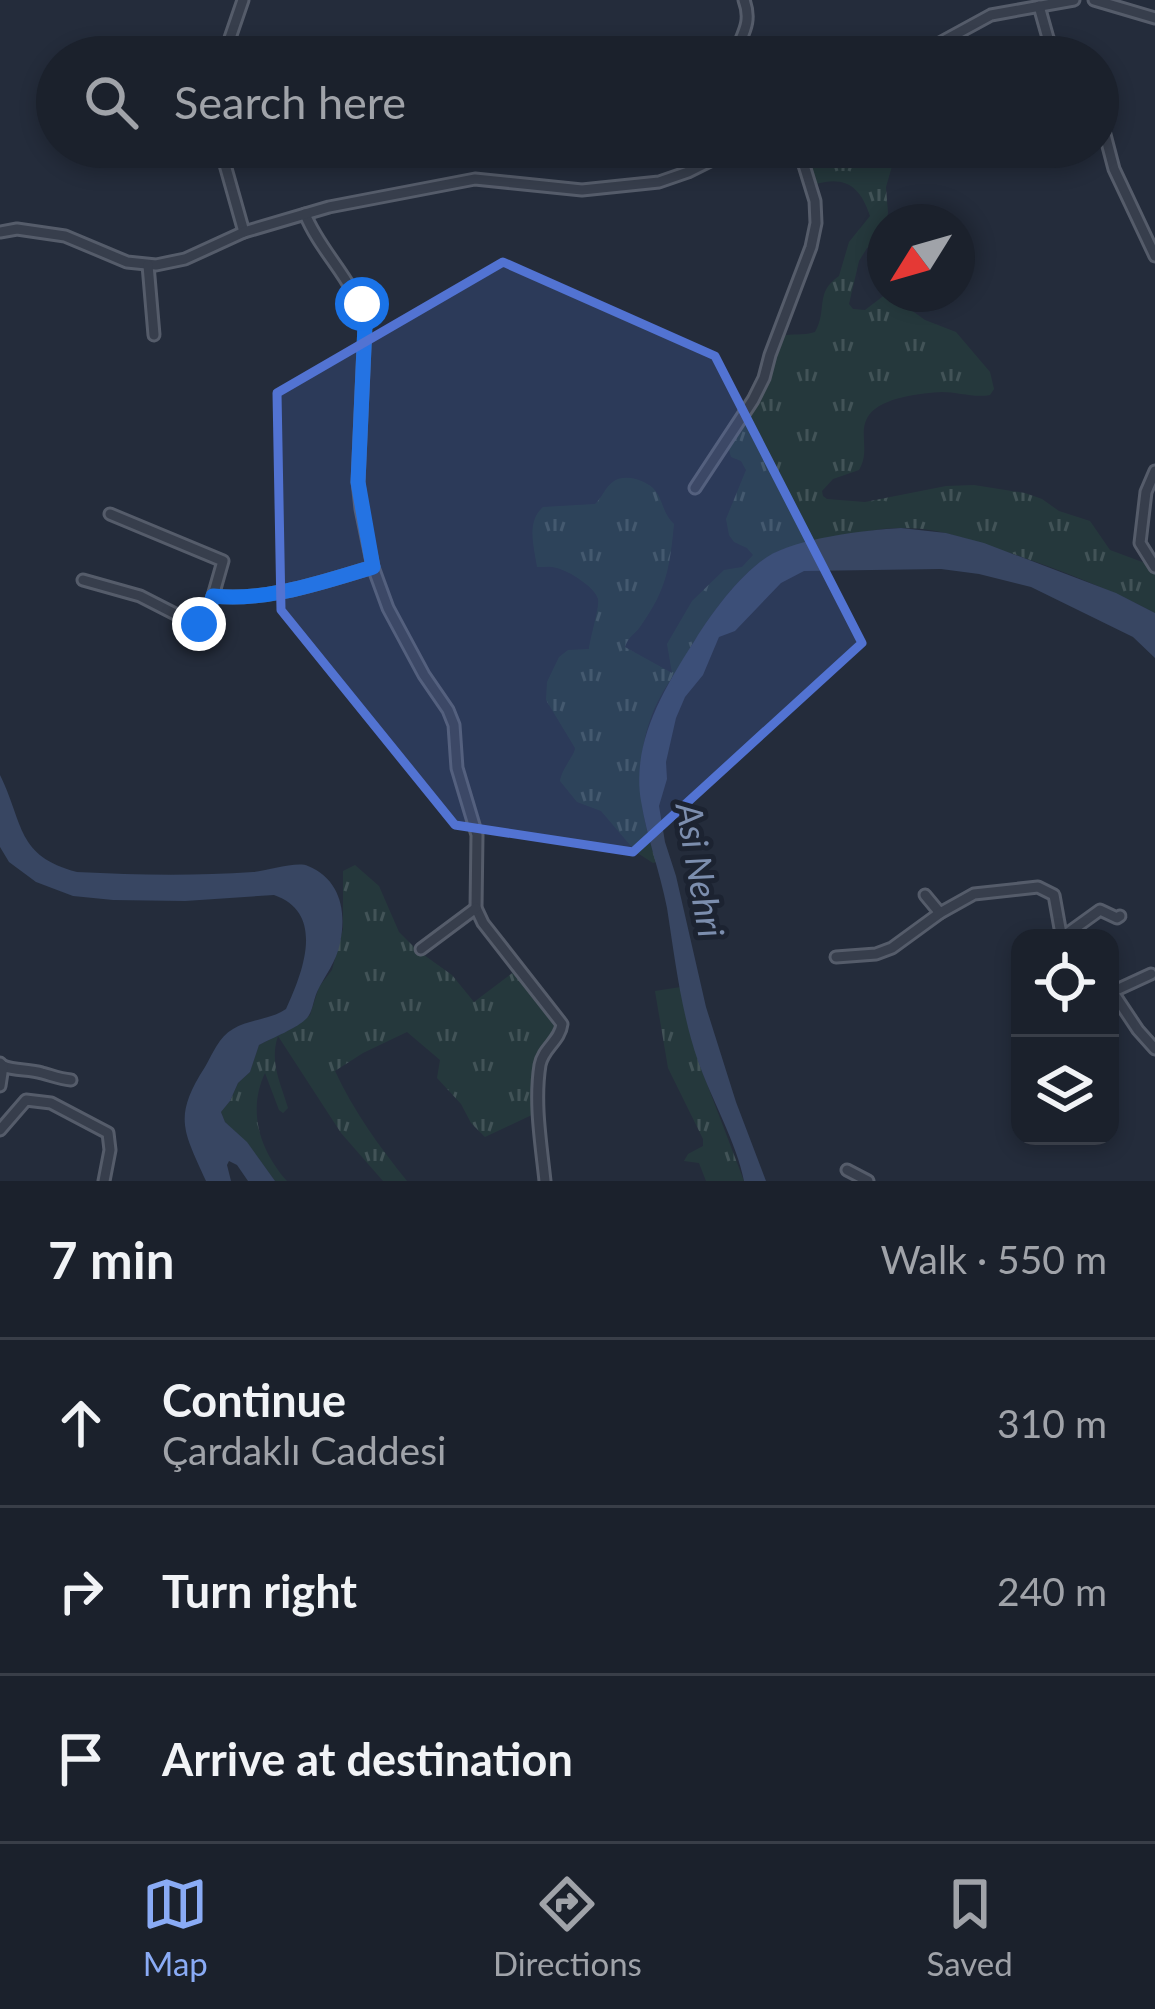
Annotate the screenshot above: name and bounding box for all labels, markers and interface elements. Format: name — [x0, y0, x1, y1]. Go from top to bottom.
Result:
search box — [36, 36, 1119, 168]
icon: search — [78, 69, 144, 135]
text: Search here — [174, 75, 406, 129]
north arrow — [867, 204, 975, 312]
route start — [335, 277, 389, 331]
route end — [172, 597, 226, 651]
water label: Asi Nehri — [667, 797, 734, 940]
map controls — [1011, 929, 1119, 1145]
button: locate — [1011, 929, 1119, 1037]
button: layers — [1011, 1037, 1119, 1145]
text: 7 min — [48, 1229, 174, 1290]
text: Walk · 550 m — [880, 1236, 1107, 1282]
text: Continue — [162, 1373, 346, 1427]
icon: ahead — [48, 1390, 114, 1456]
text: 310 m — [997, 1400, 1107, 1446]
text: Çardaklı Caddesi — [162, 1427, 446, 1473]
icon: right — [48, 1558, 114, 1624]
text: Turn right — [162, 1564, 357, 1618]
text: 240 m — [997, 1568, 1107, 1614]
icon: arrive — [48, 1726, 114, 1792]
text: Arrive at destination — [162, 1732, 573, 1786]
tab: Map — [142, 1871, 208, 1983]
tab: Directions — [493, 1871, 642, 1983]
tab: Saved — [926, 1871, 1013, 1983]

